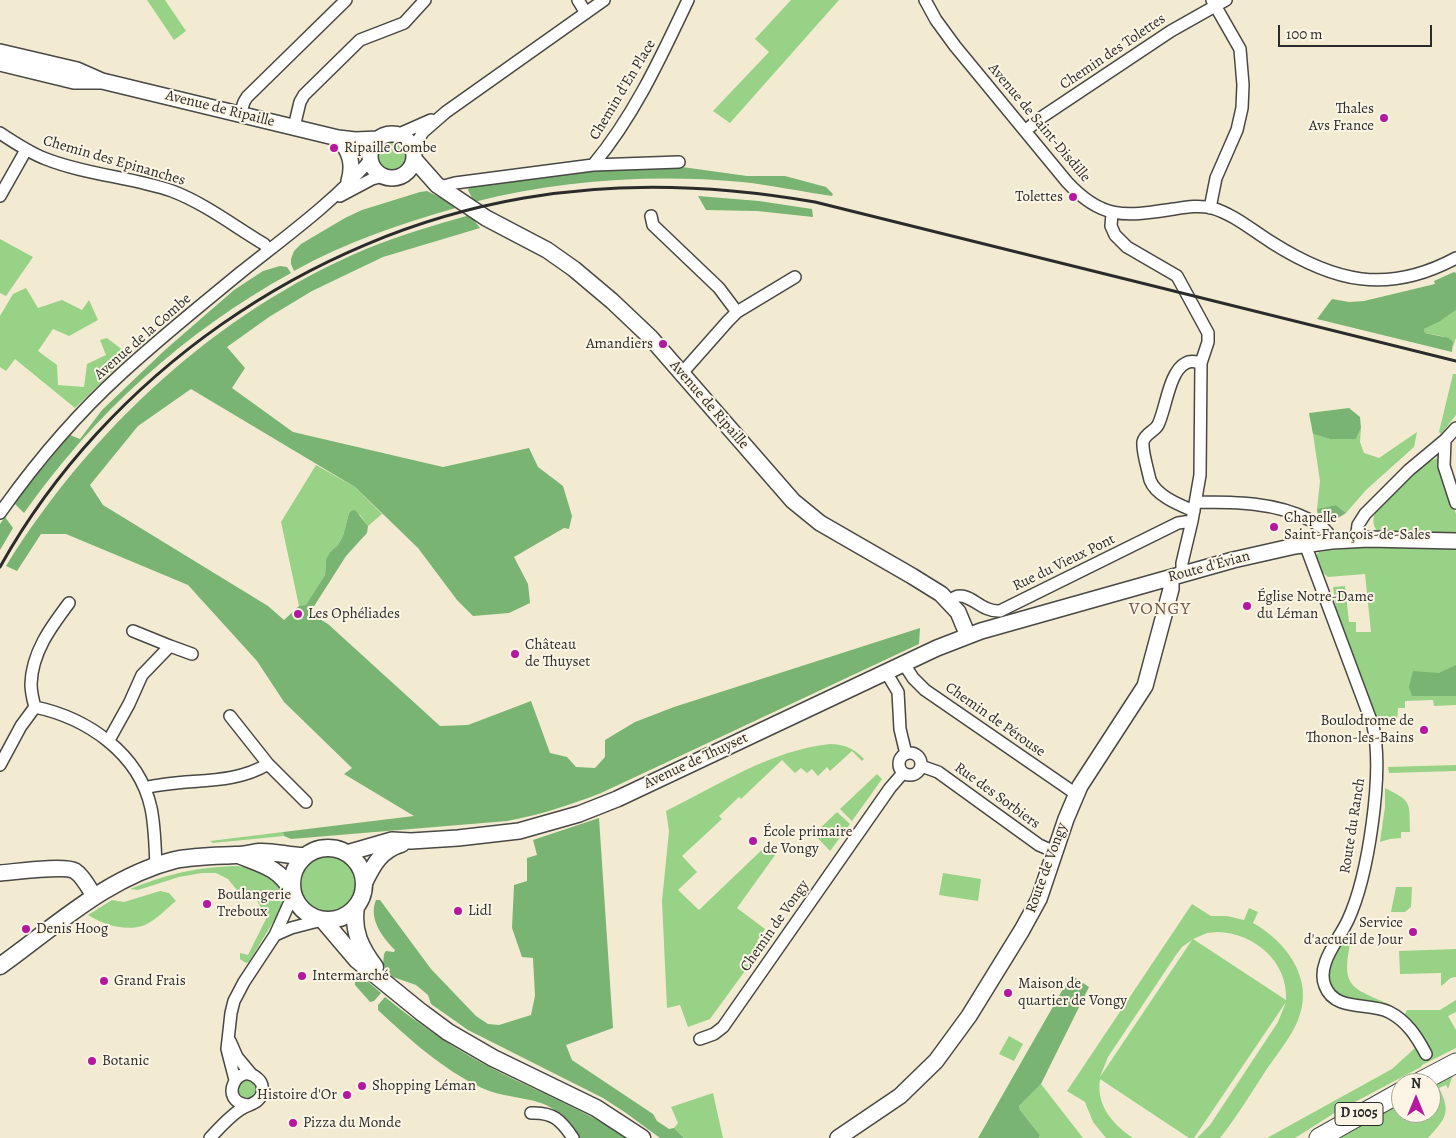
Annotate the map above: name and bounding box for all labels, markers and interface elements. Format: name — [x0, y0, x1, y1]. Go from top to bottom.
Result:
street label: Chemin des Tolettes — [1057, 10, 1169, 94]
scale bar — [1281, 15, 1435, 47]
text: 100 m — [1286, 24, 1323, 44]
street label: Chemin d'En Place — [586, 36, 660, 144]
street label: Avenue de Saint-Disdille — [984, 60, 1094, 186]
street label: Avenue de Ripaille — [164, 87, 276, 131]
place label: Thales Avs France — [1309, 100, 1374, 135]
marker: Thales Avs France — [1378, 112, 1390, 124]
street label: Chemin des Epinanches — [41, 132, 187, 190]
place label: Ripaille Combe — [344, 139, 437, 157]
marker: Ripaille Combe — [328, 142, 340, 154]
place label: Tolettes — [1015, 188, 1063, 206]
marker: Tolettes — [1067, 191, 1079, 203]
street label: Avenue de la Combe — [91, 290, 195, 384]
place label: Amandiers — [586, 335, 653, 353]
marker: Amandiers — [657, 338, 669, 350]
street label: Avenue de Ripaille — [666, 357, 752, 453]
place label: Chapelle Saint-François-de-Sales — [1284, 509, 1431, 544]
marker: Chapelle Saint-François-de-Sales — [1268, 521, 1280, 533]
street label: Rue du Vieux Pont — [1010, 530, 1118, 596]
street label: Route d'Évian — [1166, 547, 1252, 587]
place label: Église Notre-Dame du Léman — [1257, 588, 1374, 623]
district label: VONGY — [1128, 599, 1192, 621]
marker: Église Notre-Dame du Léman — [1241, 600, 1253, 612]
place label: Les Ophéliades — [308, 605, 400, 623]
marker: Les Ophéliades — [292, 608, 304, 620]
place label: Château de Thuyset — [525, 636, 590, 671]
marker: Château de Thuyset — [509, 648, 521, 660]
street label: Chemin de Pérouse — [942, 679, 1048, 761]
place label: Boulodrome de Thonon-les-Bains — [1306, 712, 1414, 747]
marker: Boulodrome de Thonon-les-Bains — [1418, 724, 1430, 736]
street label: Avenue de Thuyset — [641, 729, 751, 793]
street label: Rue des Sorbiers — [951, 759, 1043, 833]
street label: Route du Ranch — [1337, 777, 1369, 875]
street label: Route de Vongy — [1022, 820, 1072, 916]
place label: École primaire de Vongy — [763, 823, 852, 858]
marker: École primaire de Vongy — [747, 835, 759, 847]
street label: Chemin de Vongy — [737, 877, 813, 975]
place label: Boulangerie Treboux — [217, 886, 291, 921]
marker: Boulangerie Treboux — [201, 898, 213, 910]
place label: Lidl — [468, 902, 492, 920]
marker: Lidl — [452, 905, 464, 917]
place label: Service d'accueil de Jour — [1304, 914, 1403, 949]
place label: Denis Hoog — [36, 920, 108, 938]
marker: Denis Hoog — [20, 923, 32, 935]
marker: Service d'accueil de Jour — [1407, 926, 1419, 938]
place label: Intermarché — [312, 967, 389, 985]
marker: Intermarché — [296, 970, 308, 982]
place label: Grand Frais — [114, 972, 186, 990]
marker: Grand Frais — [98, 975, 110, 987]
place label: Maison de quartier de Vongy — [1018, 975, 1127, 1010]
marker: Maison de quartier de Vongy — [1002, 987, 1014, 999]
place label: Botanic — [102, 1052, 149, 1070]
marker: Botanic — [86, 1055, 98, 1067]
north arrow — [1391, 1073, 1441, 1123]
text: N — [1411, 1074, 1421, 1093]
place label: Shopping Léman — [372, 1077, 476, 1095]
marker: Shopping Léman — [356, 1080, 368, 1092]
place label: Histoire d'Or — [257, 1086, 337, 1104]
marker: Histoire d'Or — [341, 1089, 353, 1101]
road number: D 1005 — [1335, 1102, 1383, 1126]
place label: Pizza du Monde — [303, 1114, 401, 1132]
marker: Pizza du Monde — [287, 1117, 299, 1129]

